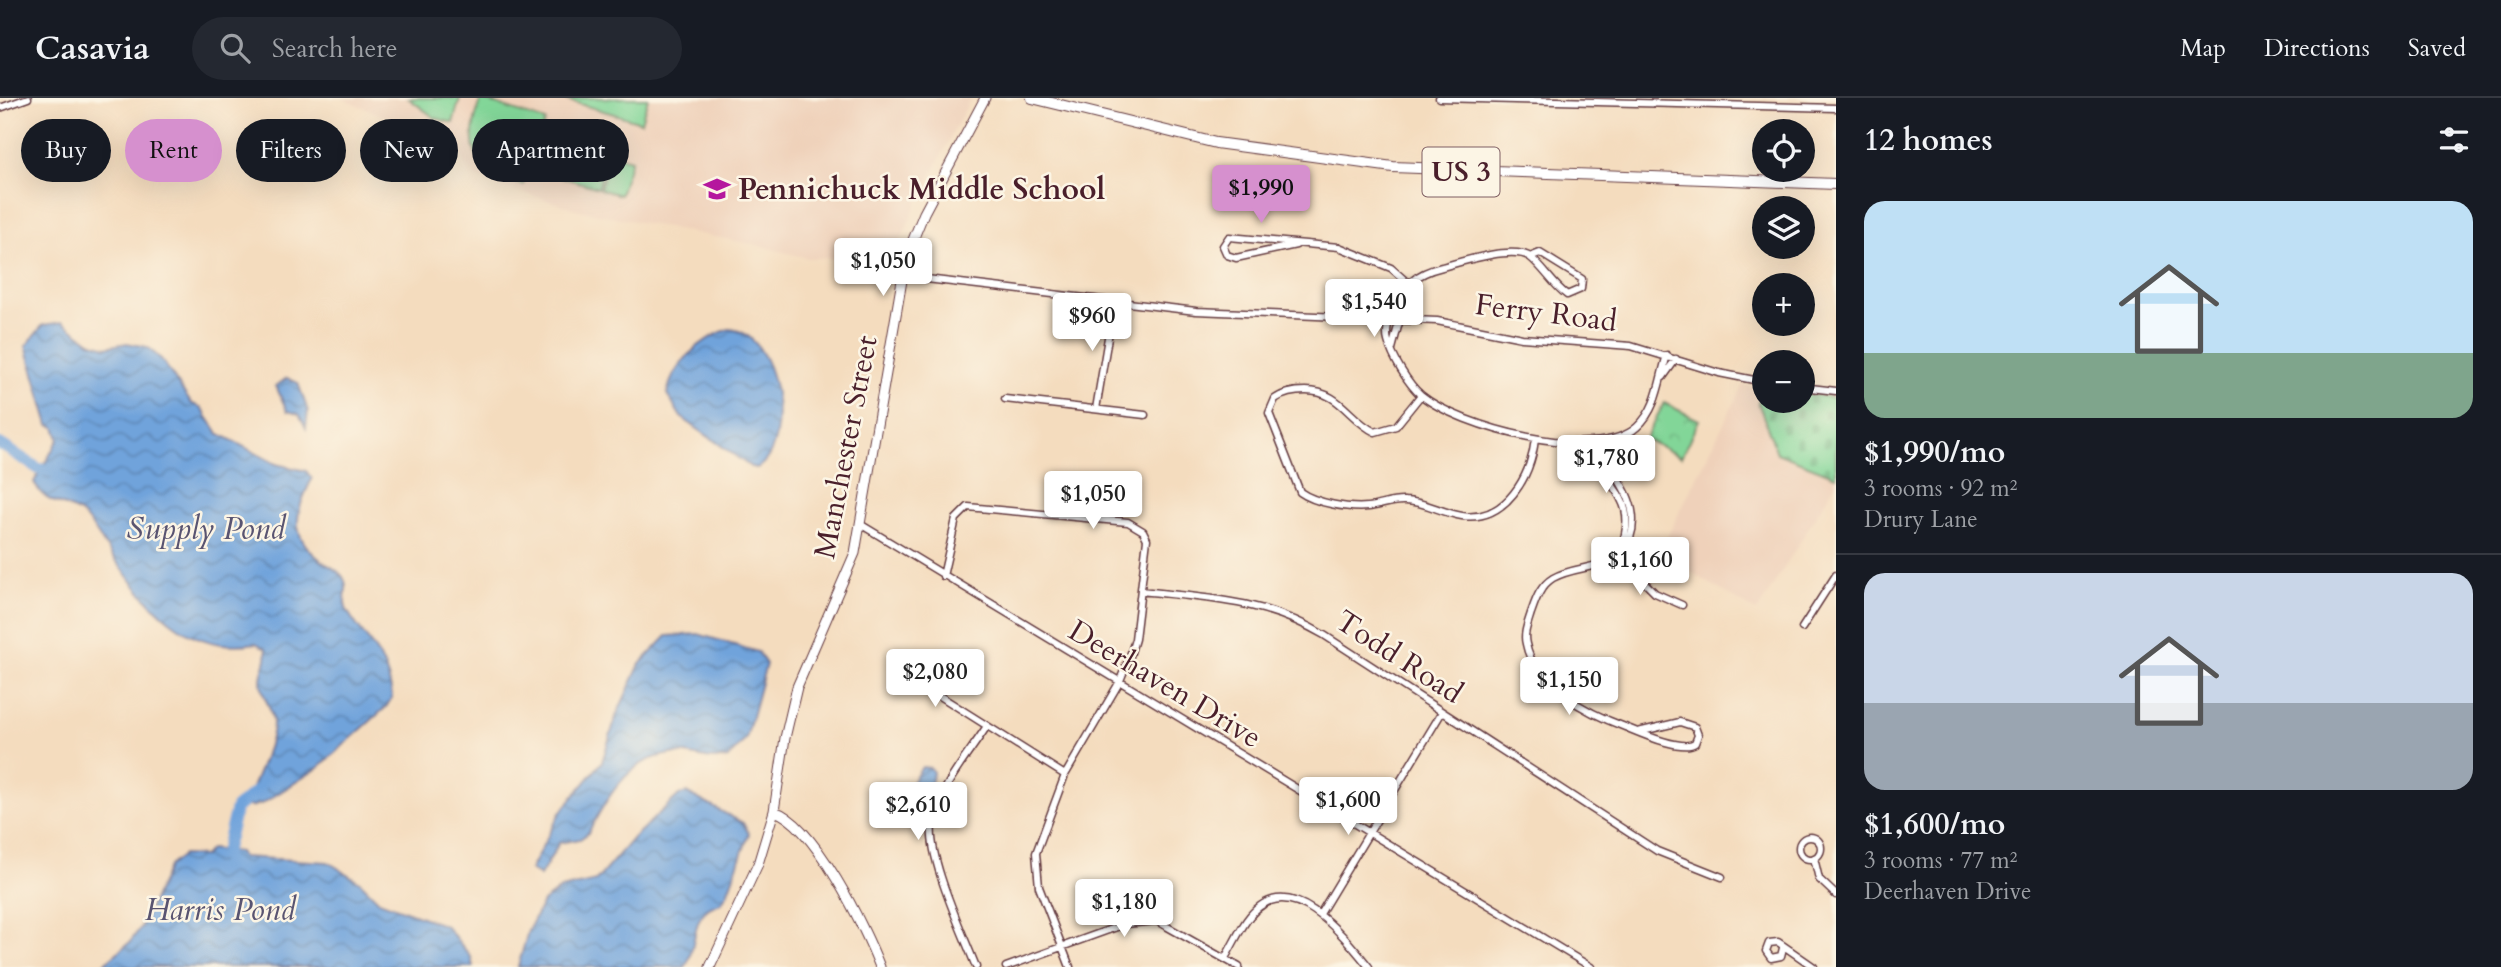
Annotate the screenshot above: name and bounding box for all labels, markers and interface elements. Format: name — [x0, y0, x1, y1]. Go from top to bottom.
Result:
search box — [192, 17, 682, 80]
text: Casavia — [35, 26, 150, 71]
icon: search — [216, 29, 254, 67]
text: Search here — [272, 31, 398, 66]
text: Map — [2180, 32, 2226, 65]
text: Directions — [2264, 32, 2370, 65]
text: Saved — [2408, 32, 2466, 65]
chip: Buy — [21, 119, 111, 182]
chip: Rent — [125, 119, 222, 182]
chip: Filters — [236, 119, 346, 182]
chip: New — [360, 119, 458, 182]
chip: Apartment — [472, 119, 629, 182]
map controls — [1752, 119, 1815, 413]
button: locate — [1752, 119, 1815, 182]
text: 12 homes — [1864, 120, 1993, 161]
icon: filters — [2435, 121, 2473, 159]
road number: US 3 — [1422, 148, 1500, 196]
pin: $1,990 — [1204, 166, 1318, 225]
place label: Pennichuck Middle School — [738, 169, 1106, 210]
text: $1,990 — [1228, 172, 1294, 203]
school or university icon: Pennichuck Middle School — [702, 174, 732, 204]
button: layers — [1752, 196, 1815, 259]
pin: $1,050 — [826, 238, 940, 298]
text: $1,050 — [850, 245, 916, 276]
icon: home — [2106, 246, 2232, 372]
button: + — [1752, 273, 1815, 336]
pin: $1,540 — [1317, 280, 1431, 339]
street label: Ferry Road — [1473, 284, 1619, 342]
text: $1,540 — [1341, 286, 1407, 317]
pin: $960 — [1051, 294, 1133, 353]
text: $960 — [1068, 300, 1116, 331]
street label: Manchester Street — [804, 331, 888, 562]
button: − — [1752, 350, 1815, 413]
text: $1,990/mo — [1864, 432, 2005, 473]
pin: $1,780 — [1549, 436, 1663, 495]
text: $1,780 — [1573, 442, 1639, 473]
pin: $1,050 — [1036, 472, 1150, 531]
text: 3 rooms · 92 m² — [1864, 473, 2017, 504]
text: $1,050 — [1060, 478, 1126, 509]
text: Drury Lane — [1864, 504, 1978, 535]
water label: Supply Pond — [127, 507, 287, 551]
pin: $1,160 — [1583, 538, 1697, 597]
text: $1,160 — [1607, 544, 1673, 575]
street label: Todd Road — [1327, 601, 1471, 713]
street label: Deerhaven Drive — [1061, 610, 1269, 758]
icon: home — [2106, 618, 2232, 744]
pin: $2,080 — [878, 650, 992, 709]
text: $2,080 — [902, 656, 968, 687]
pin: $1,150 — [1512, 658, 1626, 717]
text: $1,150 — [1536, 664, 1602, 695]
pin: $1,600 — [1291, 778, 1405, 837]
pin: $2,610 — [861, 782, 975, 842]
text: $1,600 — [1315, 784, 1381, 815]
text: $2,610 — [885, 789, 951, 820]
text: $1,600/mo — [1864, 804, 2005, 845]
text: 3 rooms · 77 m² — [1864, 845, 2017, 876]
text: Deerhaven Drive — [1864, 876, 2031, 907]
pin: $1,180 — [1067, 880, 1181, 939]
text: $1,180 — [1091, 886, 1157, 917]
water label: Harris Pond — [145, 888, 297, 932]

